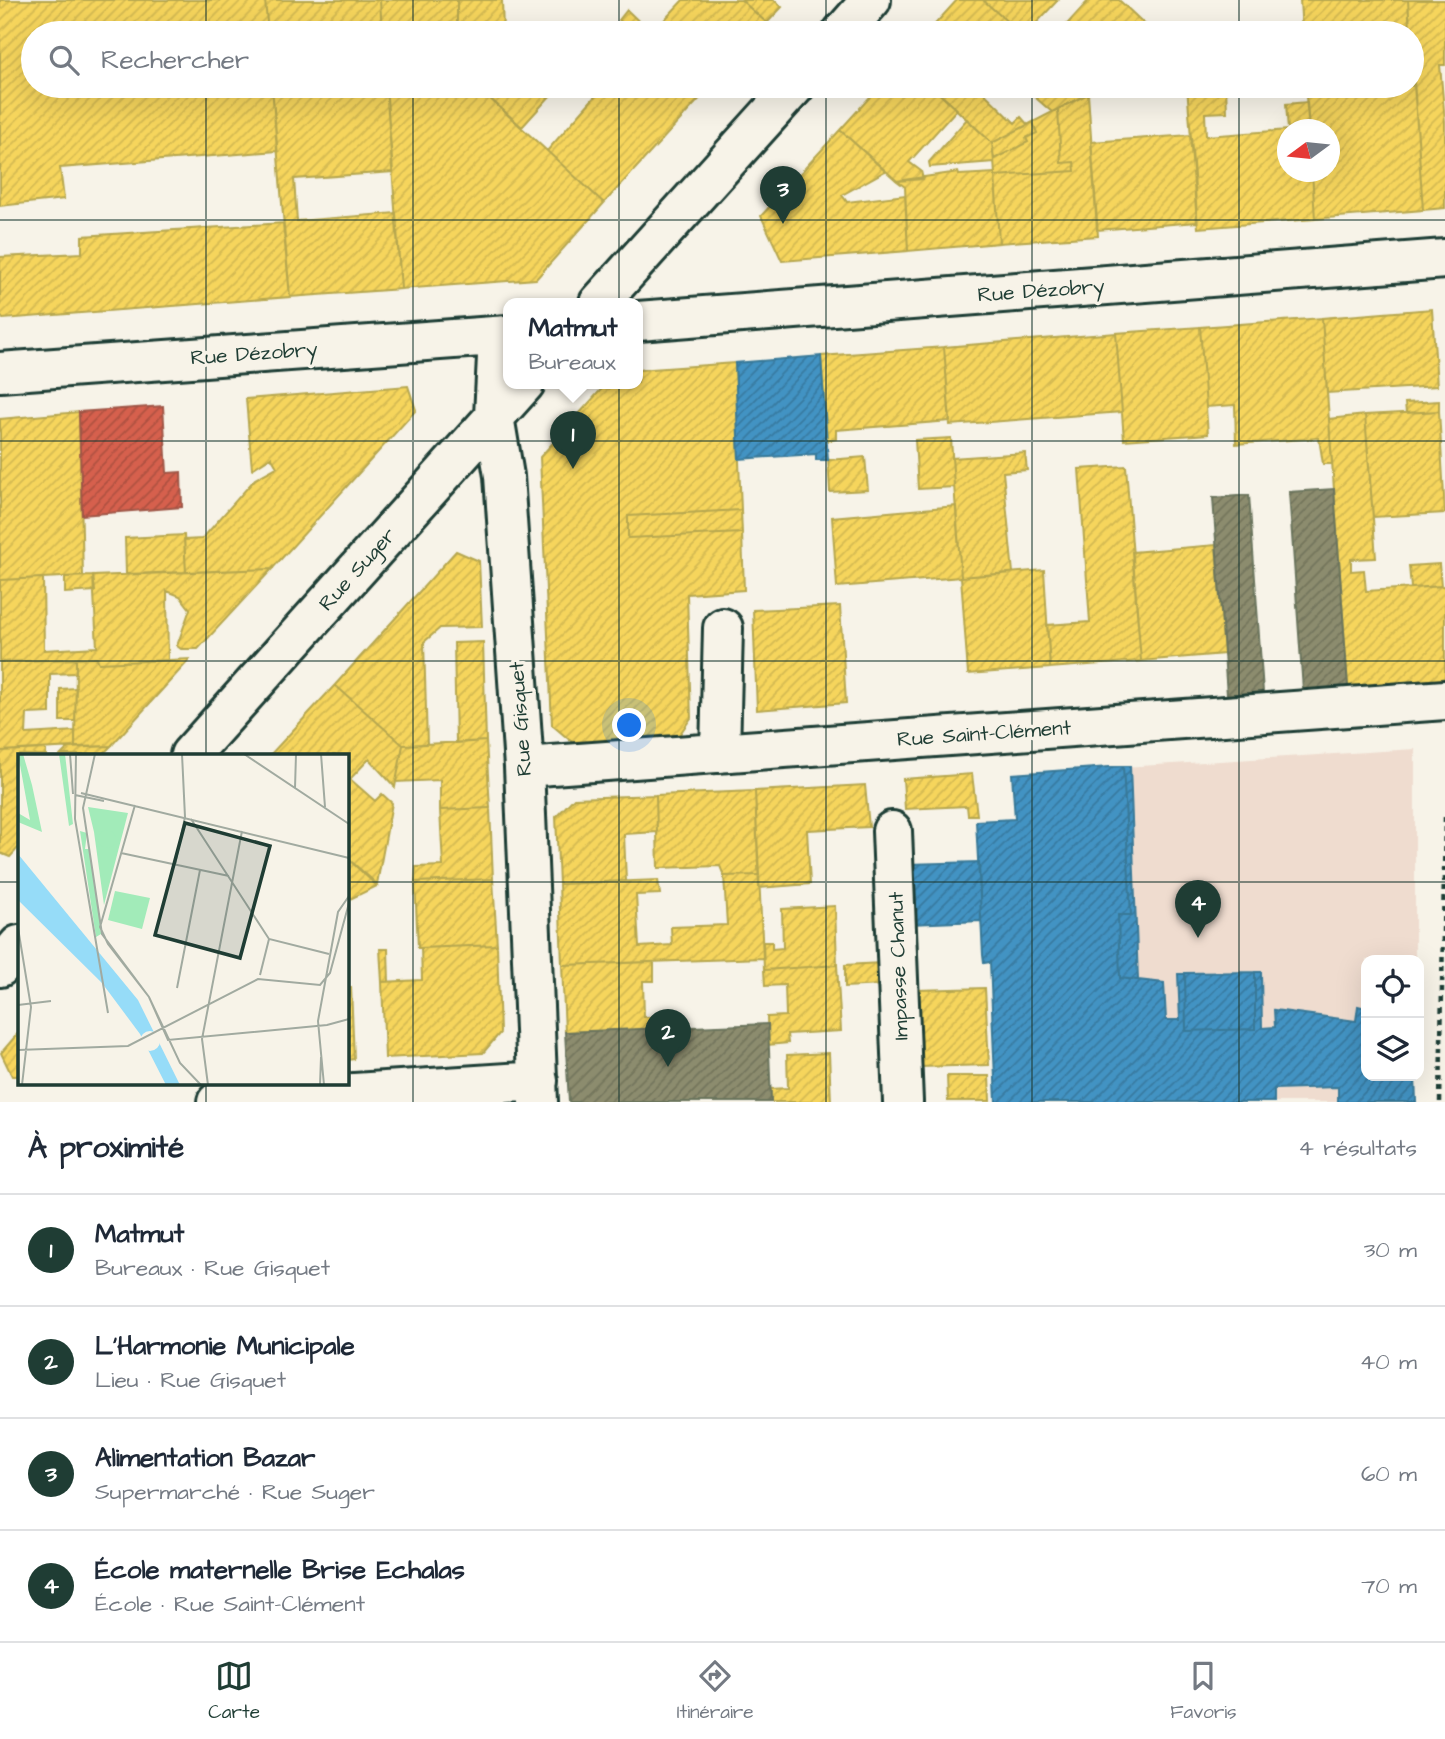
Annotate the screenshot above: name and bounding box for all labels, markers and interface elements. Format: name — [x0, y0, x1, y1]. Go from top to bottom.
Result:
search box — [21, 21, 1424, 98]
icon: search — [45, 41, 83, 79]
text: Rechercher — [101, 42, 249, 78]
north arrow — [1277, 119, 1340, 182]
pin: 3 — [760, 166, 806, 224]
street label: Rue Dézobry — [976, 272, 1106, 311]
popup — [503, 298, 643, 389]
text: Matmut — [528, 310, 618, 346]
street label: Rue Dézobry — [189, 335, 319, 374]
text: Bureaux — [528, 346, 616, 378]
pin: 1 — [550, 411, 596, 469]
street label: Rue Suger — [312, 521, 404, 619]
street label: Rue Gisquet — [502, 660, 539, 777]
your location — [612, 708, 646, 742]
street label: Rue Saint-Clément — [896, 713, 1073, 754]
inset map — [18, 754, 348, 1084]
pin: 4 — [1175, 880, 1221, 938]
street label: Impasse Chanut — [881, 891, 917, 1041]
map controls — [1361, 955, 1424, 1081]
button: locate — [1361, 955, 1424, 1018]
pin: 2 — [645, 1009, 691, 1067]
button: layers — [1361, 1018, 1424, 1081]
text: À proximité — [28, 1127, 184, 1169]
text: 4 résultats — [1298, 1132, 1417, 1164]
text: Matmut — [95, 1216, 184, 1252]
text: 1 — [50, 1234, 52, 1266]
text: 30 m — [1364, 1234, 1417, 1266]
text: Bureaux · Rue Gisquet — [95, 1252, 330, 1284]
text: L'Harmonie Municipale — [95, 1328, 355, 1364]
text: 2 — [44, 1346, 58, 1378]
text: 40 m — [1360, 1346, 1417, 1378]
text: Lieu · Rue Gisquet — [95, 1364, 286, 1396]
text: Alimentation Bazar — [95, 1440, 315, 1476]
text: 3 — [45, 1458, 57, 1490]
text: 60 m — [1361, 1458, 1417, 1490]
text: Supermarché · Rue Suger — [95, 1476, 375, 1508]
text: École maternelle Brise Echalas — [95, 1552, 465, 1588]
text: 4 — [43, 1570, 59, 1602]
text: 70 m — [1361, 1570, 1417, 1602]
text: École · Rue Saint-Clément — [95, 1588, 365, 1620]
tab: Carte — [208, 1657, 260, 1726]
tab: Itinéraire — [677, 1657, 754, 1726]
tab: Favoris — [1170, 1657, 1237, 1726]

